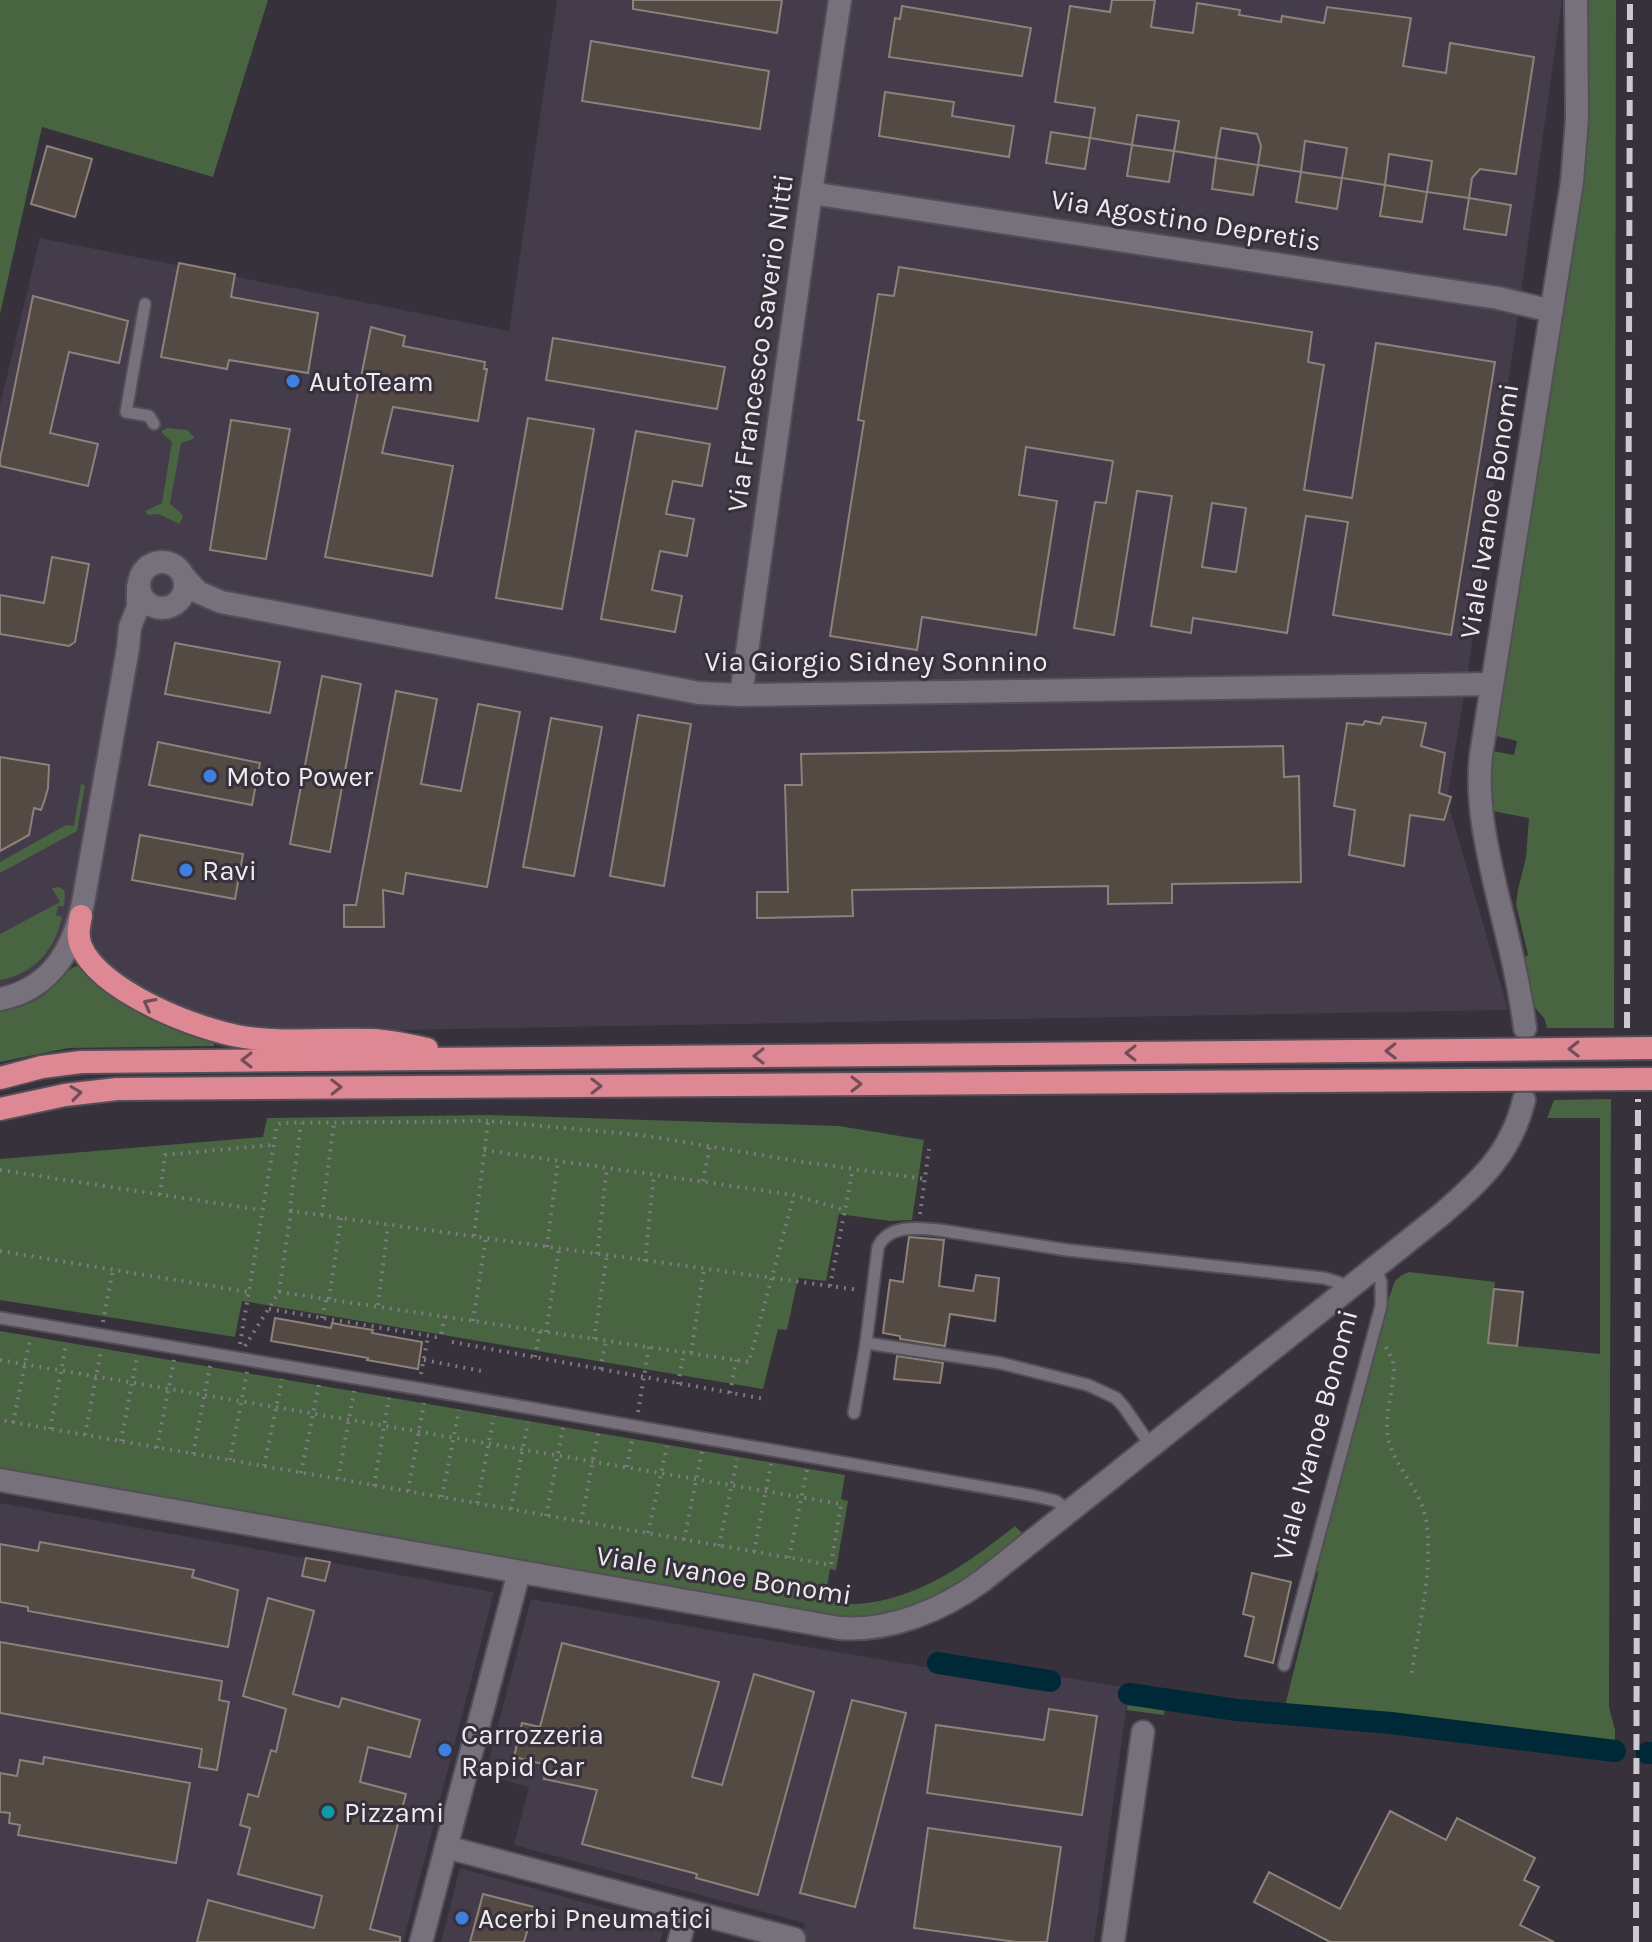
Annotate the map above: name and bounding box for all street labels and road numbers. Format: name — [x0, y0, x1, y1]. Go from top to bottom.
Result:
street label: Via Francesco Saverio Nitti — [720, 172, 800, 514]
street label: Via Agostino Depretis — [1049, 182, 1323, 258]
street label: Viale Ivanoe Bonomi — [1452, 381, 1526, 641]
street label: Via Giorgio Sidney Sonnino — [705, 645, 1048, 678]
street label: Viale Ivanoe Bonomi — [1266, 1306, 1364, 1564]
street label: Viale Ivanoe Bonomi — [594, 1538, 854, 1612]

